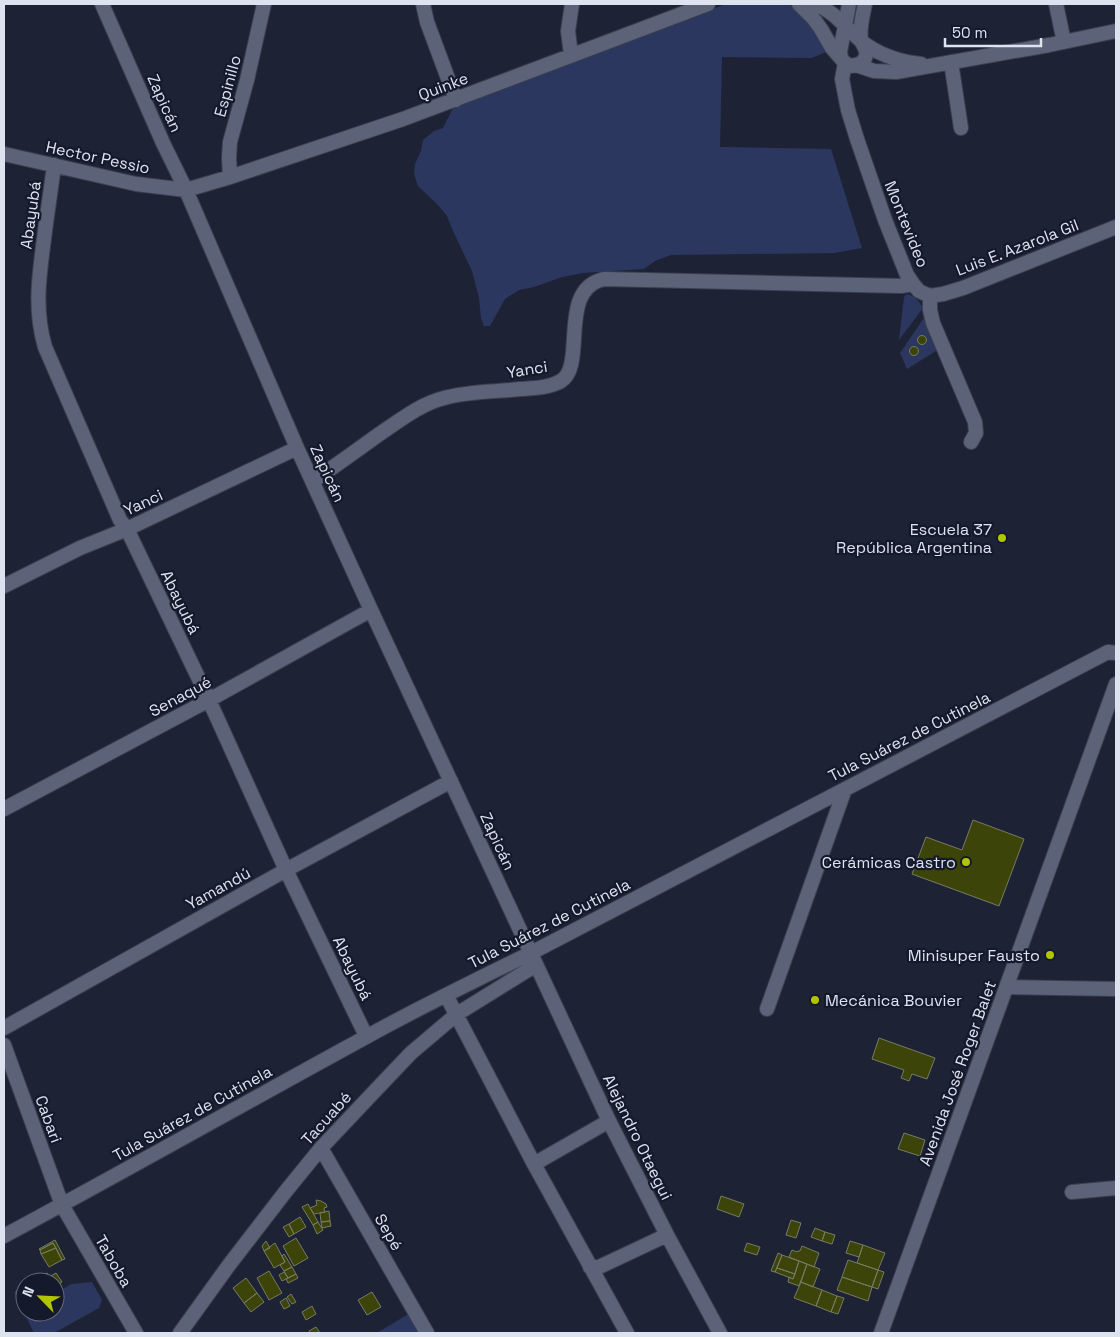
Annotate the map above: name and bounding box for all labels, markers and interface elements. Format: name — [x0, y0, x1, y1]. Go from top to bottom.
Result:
scale bar — [945, 15, 1041, 47]
text: 50 m — [952, 23, 987, 42]
street label: Espinillo — [209, 53, 246, 119]
street label: Quinke — [415, 67, 471, 106]
street label: Zapicán — [142, 71, 187, 135]
street label: Hector Pessio — [44, 136, 152, 179]
street label: Montevideo — [880, 178, 933, 271]
street label: Abayubá — [15, 180, 46, 250]
street label: Luis E. Azarola Gil — [953, 214, 1082, 281]
street label: Yanci — [505, 356, 549, 383]
street label: Zapicán — [305, 441, 350, 505]
street label: Yanci — [120, 484, 166, 521]
place label: Escuela 37 República Argentina — [836, 519, 992, 558]
marker: Escuela 37 República Argentina — [996, 532, 1008, 544]
street label: Abayubá — [156, 567, 205, 638]
street label: Senaqué — [145, 671, 215, 722]
street label: Tula Suárez de Cutinela — [825, 686, 994, 786]
street label: Zapicán — [475, 809, 520, 873]
place label: Cerámicas Castro — [822, 852, 956, 873]
marker: Cerámicas Castro — [960, 856, 972, 868]
street label: Yamandú — [182, 862, 254, 915]
street label: Tula Suárez de Cutinela — [465, 873, 634, 973]
street label: Abayubá — [328, 933, 377, 1004]
place label: Minisuper Fausto — [908, 945, 1040, 966]
marker: Minisuper Fausto — [1044, 949, 1056, 961]
street label: Avenida José Roger Balet — [914, 977, 1001, 1169]
place label: Mecánica Bouvier — [825, 990, 962, 1011]
marker: Mecánica Bouvier — [809, 994, 821, 1006]
street label: Tula Suárez de Cutinela — [109, 1061, 276, 1166]
street label: Alejandro Otaegui — [598, 1071, 677, 1203]
street label: Tacuabé — [297, 1087, 356, 1150]
street label: Cabari — [30, 1093, 67, 1146]
street label: Sepé — [370, 1210, 407, 1254]
street label: Taboba — [90, 1231, 137, 1291]
north arrow — [15, 1272, 65, 1322]
text: N — [18, 1284, 38, 1300]

